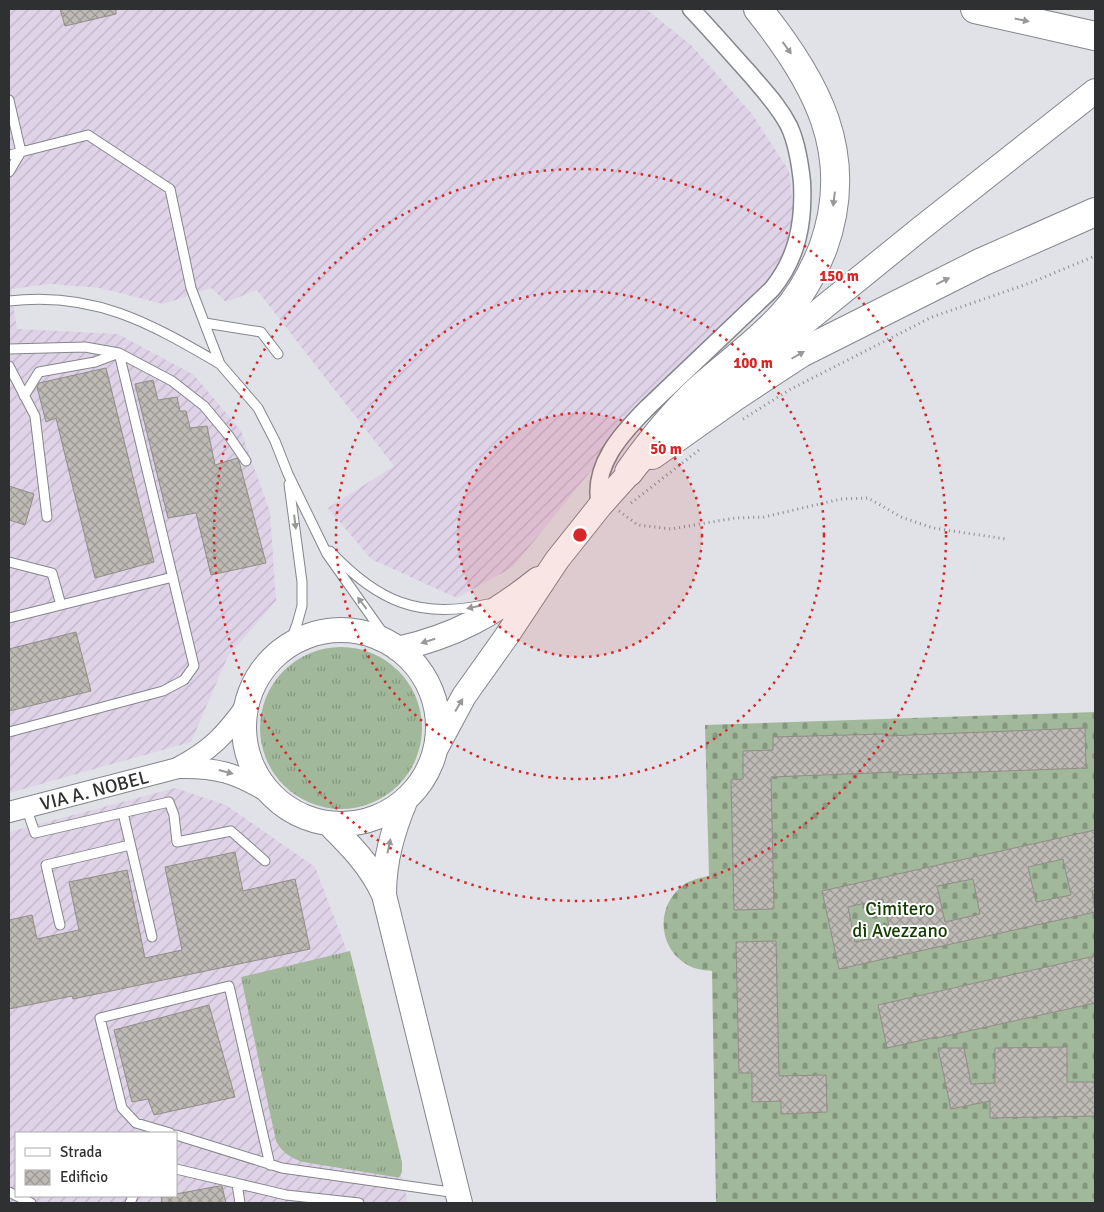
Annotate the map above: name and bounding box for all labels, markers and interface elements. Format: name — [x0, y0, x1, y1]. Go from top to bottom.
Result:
one-way arrow — [1015, 16, 1030, 24]
one-way arrow — [782, 41, 792, 55]
one-way arrow — [830, 191, 838, 207]
text: 150 m — [819, 267, 859, 285]
one-way arrow — [936, 277, 950, 285]
one-way arrow — [791, 351, 806, 359]
text: 100 m — [733, 354, 773, 372]
text: 50 m — [650, 440, 682, 458]
one-way arrow — [291, 514, 299, 530]
centre of rings — [571, 526, 589, 544]
one-way arrow — [357, 596, 367, 610]
one-way arrow — [467, 603, 482, 611]
one-way arrow — [421, 638, 436, 646]
one-way arrow — [454, 698, 463, 711]
street label: VIA A. NOBEL — [38, 765, 152, 816]
one-way arrow — [218, 768, 233, 776]
one-way arrow — [385, 839, 393, 854]
park label: Cimitero di Avezzano — [852, 897, 948, 943]
legend — [15, 1132, 178, 1197]
text: Strada — [60, 1143, 102, 1161]
text: Edificio — [60, 1168, 108, 1186]

